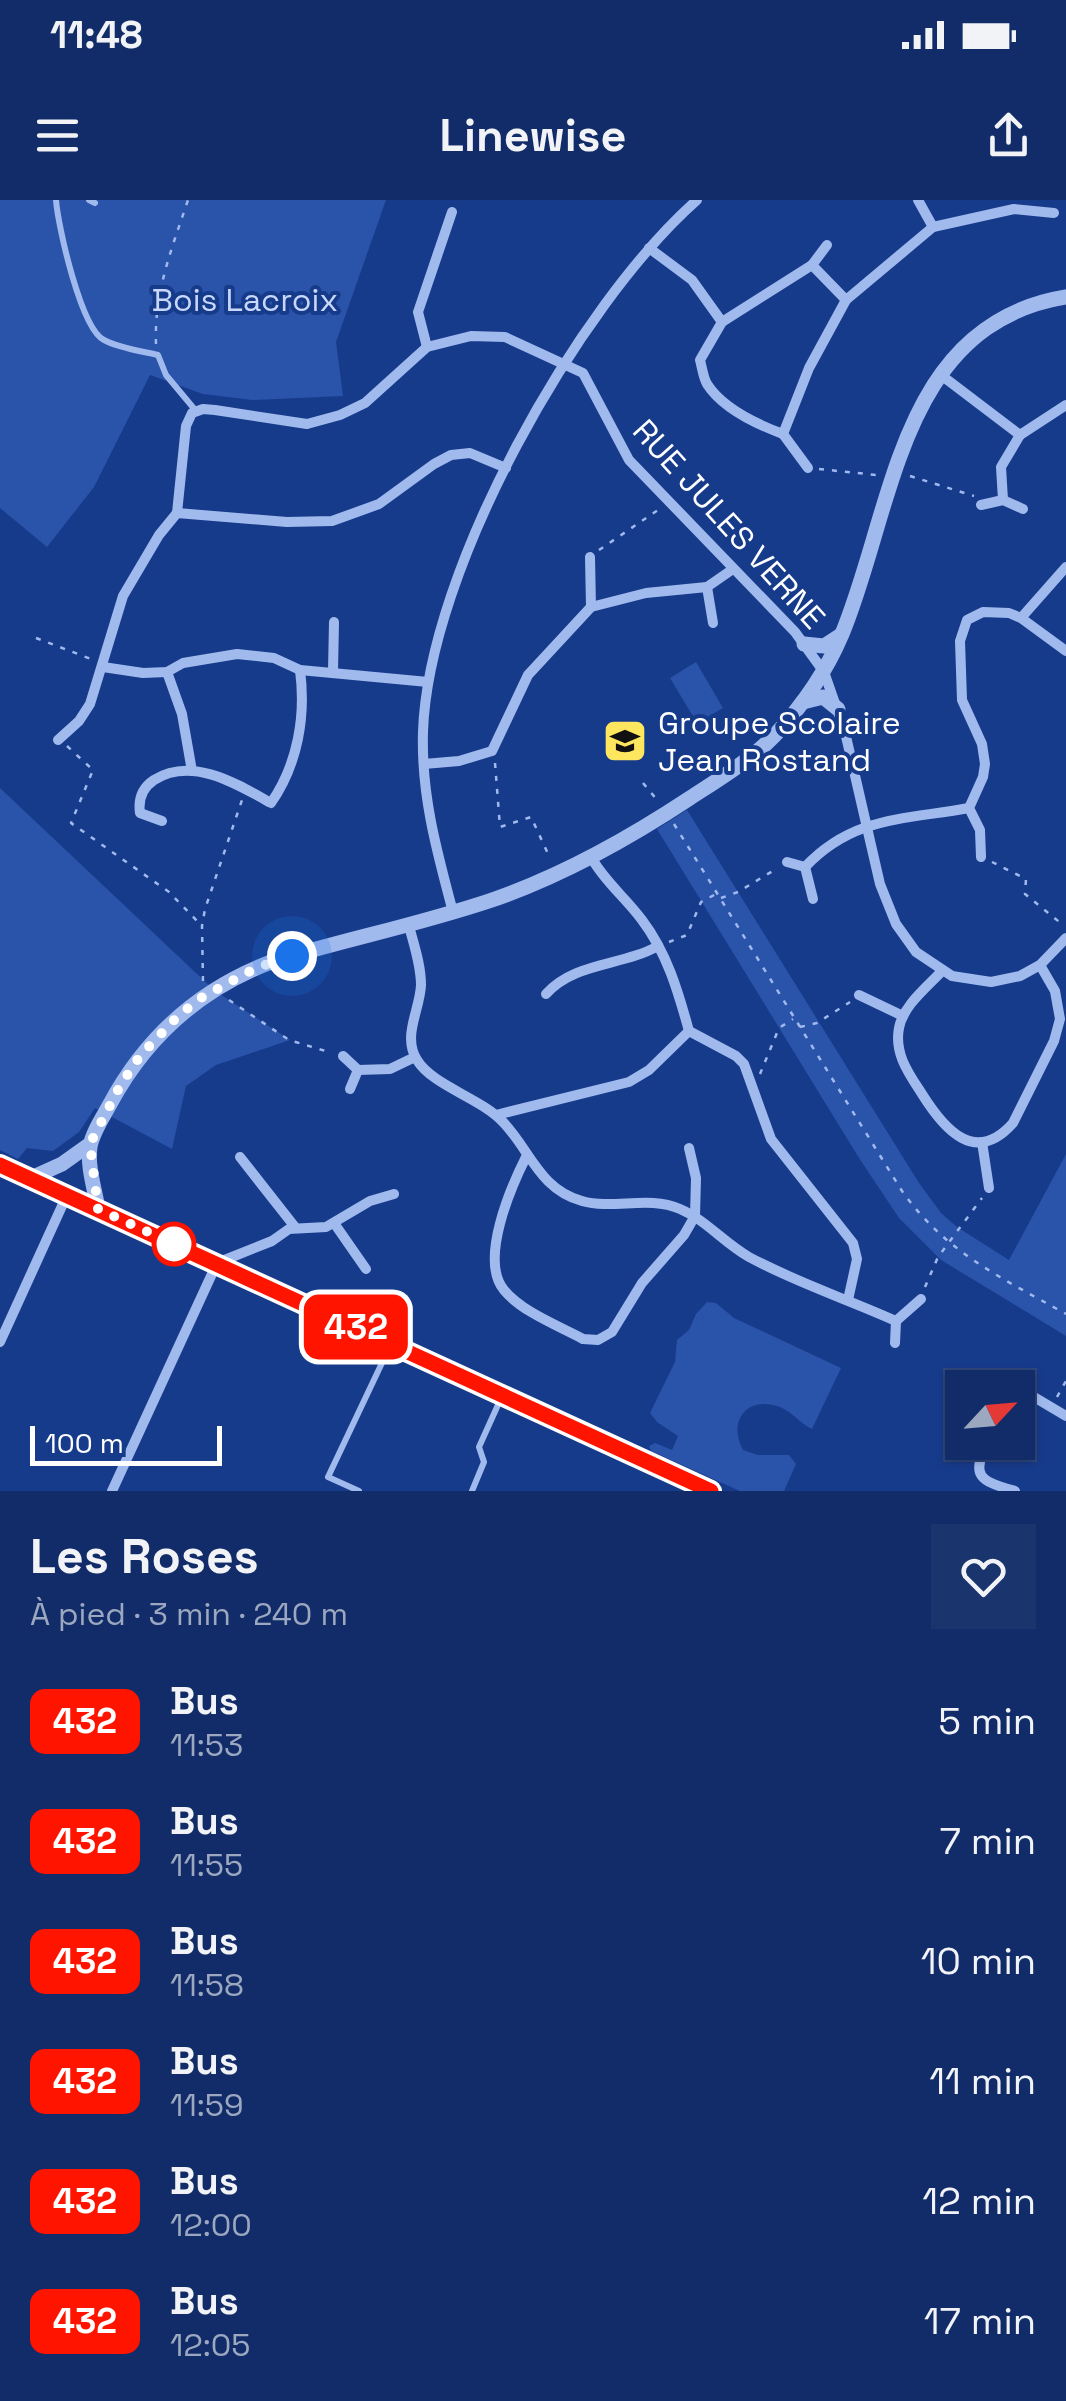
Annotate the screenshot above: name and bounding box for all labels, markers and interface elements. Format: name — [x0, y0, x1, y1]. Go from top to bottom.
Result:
text: 11:48 — [50, 11, 143, 59]
text: Linewise — [440, 107, 626, 164]
icon: menu — [30, 108, 85, 163]
icon: share — [981, 108, 1036, 163]
park label: Bois Lacroix — [152, 280, 338, 320]
street label: RUE JULES VERNE — [624, 411, 834, 637]
place label: Groupe Scolaire Jean Rostand — [658, 703, 901, 780]
school or university icon: Groupe Scolaire Jean Rostand — [602, 718, 648, 764]
your location — [267, 931, 317, 981]
unlabelled marker — [153, 1223, 195, 1265]
line badge: 432 — [298, 1294, 414, 1360]
text: 432 — [324, 1305, 388, 1349]
north arrow — [945, 1370, 1035, 1460]
map controls — [945, 1370, 1035, 1460]
scale bar — [30, 1421, 222, 1466]
text: 100 m — [45, 1425, 124, 1461]
button: heart — [931, 1524, 1036, 1629]
text: Les Roses — [30, 1526, 259, 1587]
text: À pied · 3 min · 240 m — [30, 1594, 348, 1634]
text: Bus — [170, 1677, 239, 1725]
text: 5 min — [938, 1697, 1036, 1745]
text: 432 — [53, 1699, 117, 1743]
text: 11:53 — [170, 1725, 243, 1765]
text: Bus — [170, 1797, 239, 1845]
text: 7 min — [940, 1817, 1036, 1865]
text: 432 — [53, 1819, 117, 1863]
text: 11:55 — [170, 1845, 243, 1885]
text: Bus — [170, 1917, 239, 1965]
text: 10 min — [921, 1937, 1036, 1985]
text: 432 — [53, 1939, 117, 1983]
text: 11:58 — [170, 1965, 244, 2005]
text: Bus — [170, 2037, 239, 2085]
text: 11 min — [929, 2057, 1036, 2105]
text: 432 — [53, 2059, 117, 2103]
text: 11:59 — [170, 2085, 244, 2125]
text: Bus — [170, 2157, 239, 2205]
text: 12 min — [922, 2177, 1036, 2225]
text: 432 — [53, 2179, 117, 2223]
text: 12:00 — [170, 2205, 252, 2245]
text: Bus — [170, 2277, 239, 2325]
text: 17 min — [924, 2297, 1036, 2345]
text: 432 — [53, 2299, 117, 2343]
text: 12:05 — [170, 2325, 250, 2365]

